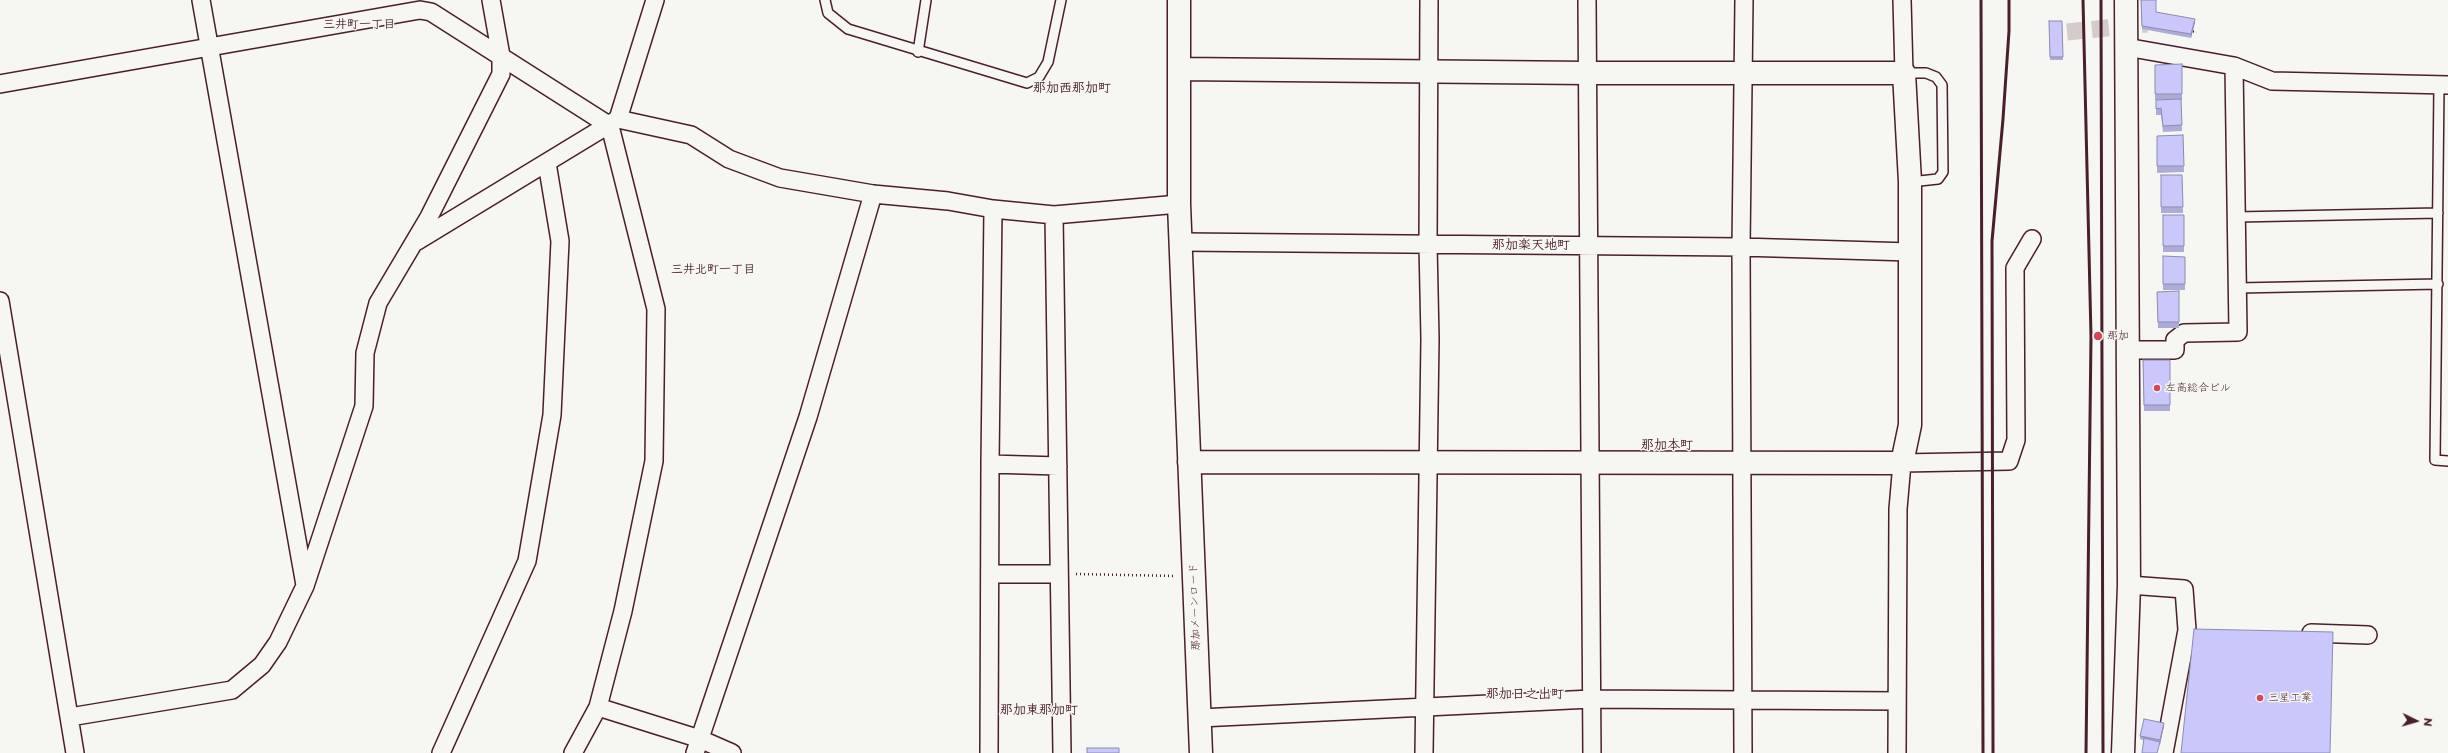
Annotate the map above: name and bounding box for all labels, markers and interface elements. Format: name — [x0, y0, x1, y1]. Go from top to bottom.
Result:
district label: 三井町一丁目 — [323, 18, 395, 32]
district label: 那加西那加町 — [1033, 80, 1111, 96]
district label: 那加楽天地町 — [1492, 237, 1570, 253]
district label: 三井北町一丁目 — [671, 263, 755, 277]
place label: 那加 — [2107, 329, 2129, 343]
marker: 那加 — [2092, 330, 2104, 342]
place label: 左高総合ビル — [2165, 381, 2231, 395]
marker: 左高総合ビル — [2152, 383, 2162, 393]
district label: 那加本町 — [1641, 437, 1693, 453]
street label: 那加メーンロード — [1187, 563, 1203, 651]
district label: 那加日之出町 — [1486, 686, 1564, 702]
place label: 三星工業 — [2268, 691, 2312, 705]
marker: 三星工業 — [2255, 693, 2265, 703]
north arrow — [2396, 701, 2436, 741]
district label: 那加東那加町 — [1000, 702, 1078, 718]
text: N — [2420, 717, 2437, 727]

